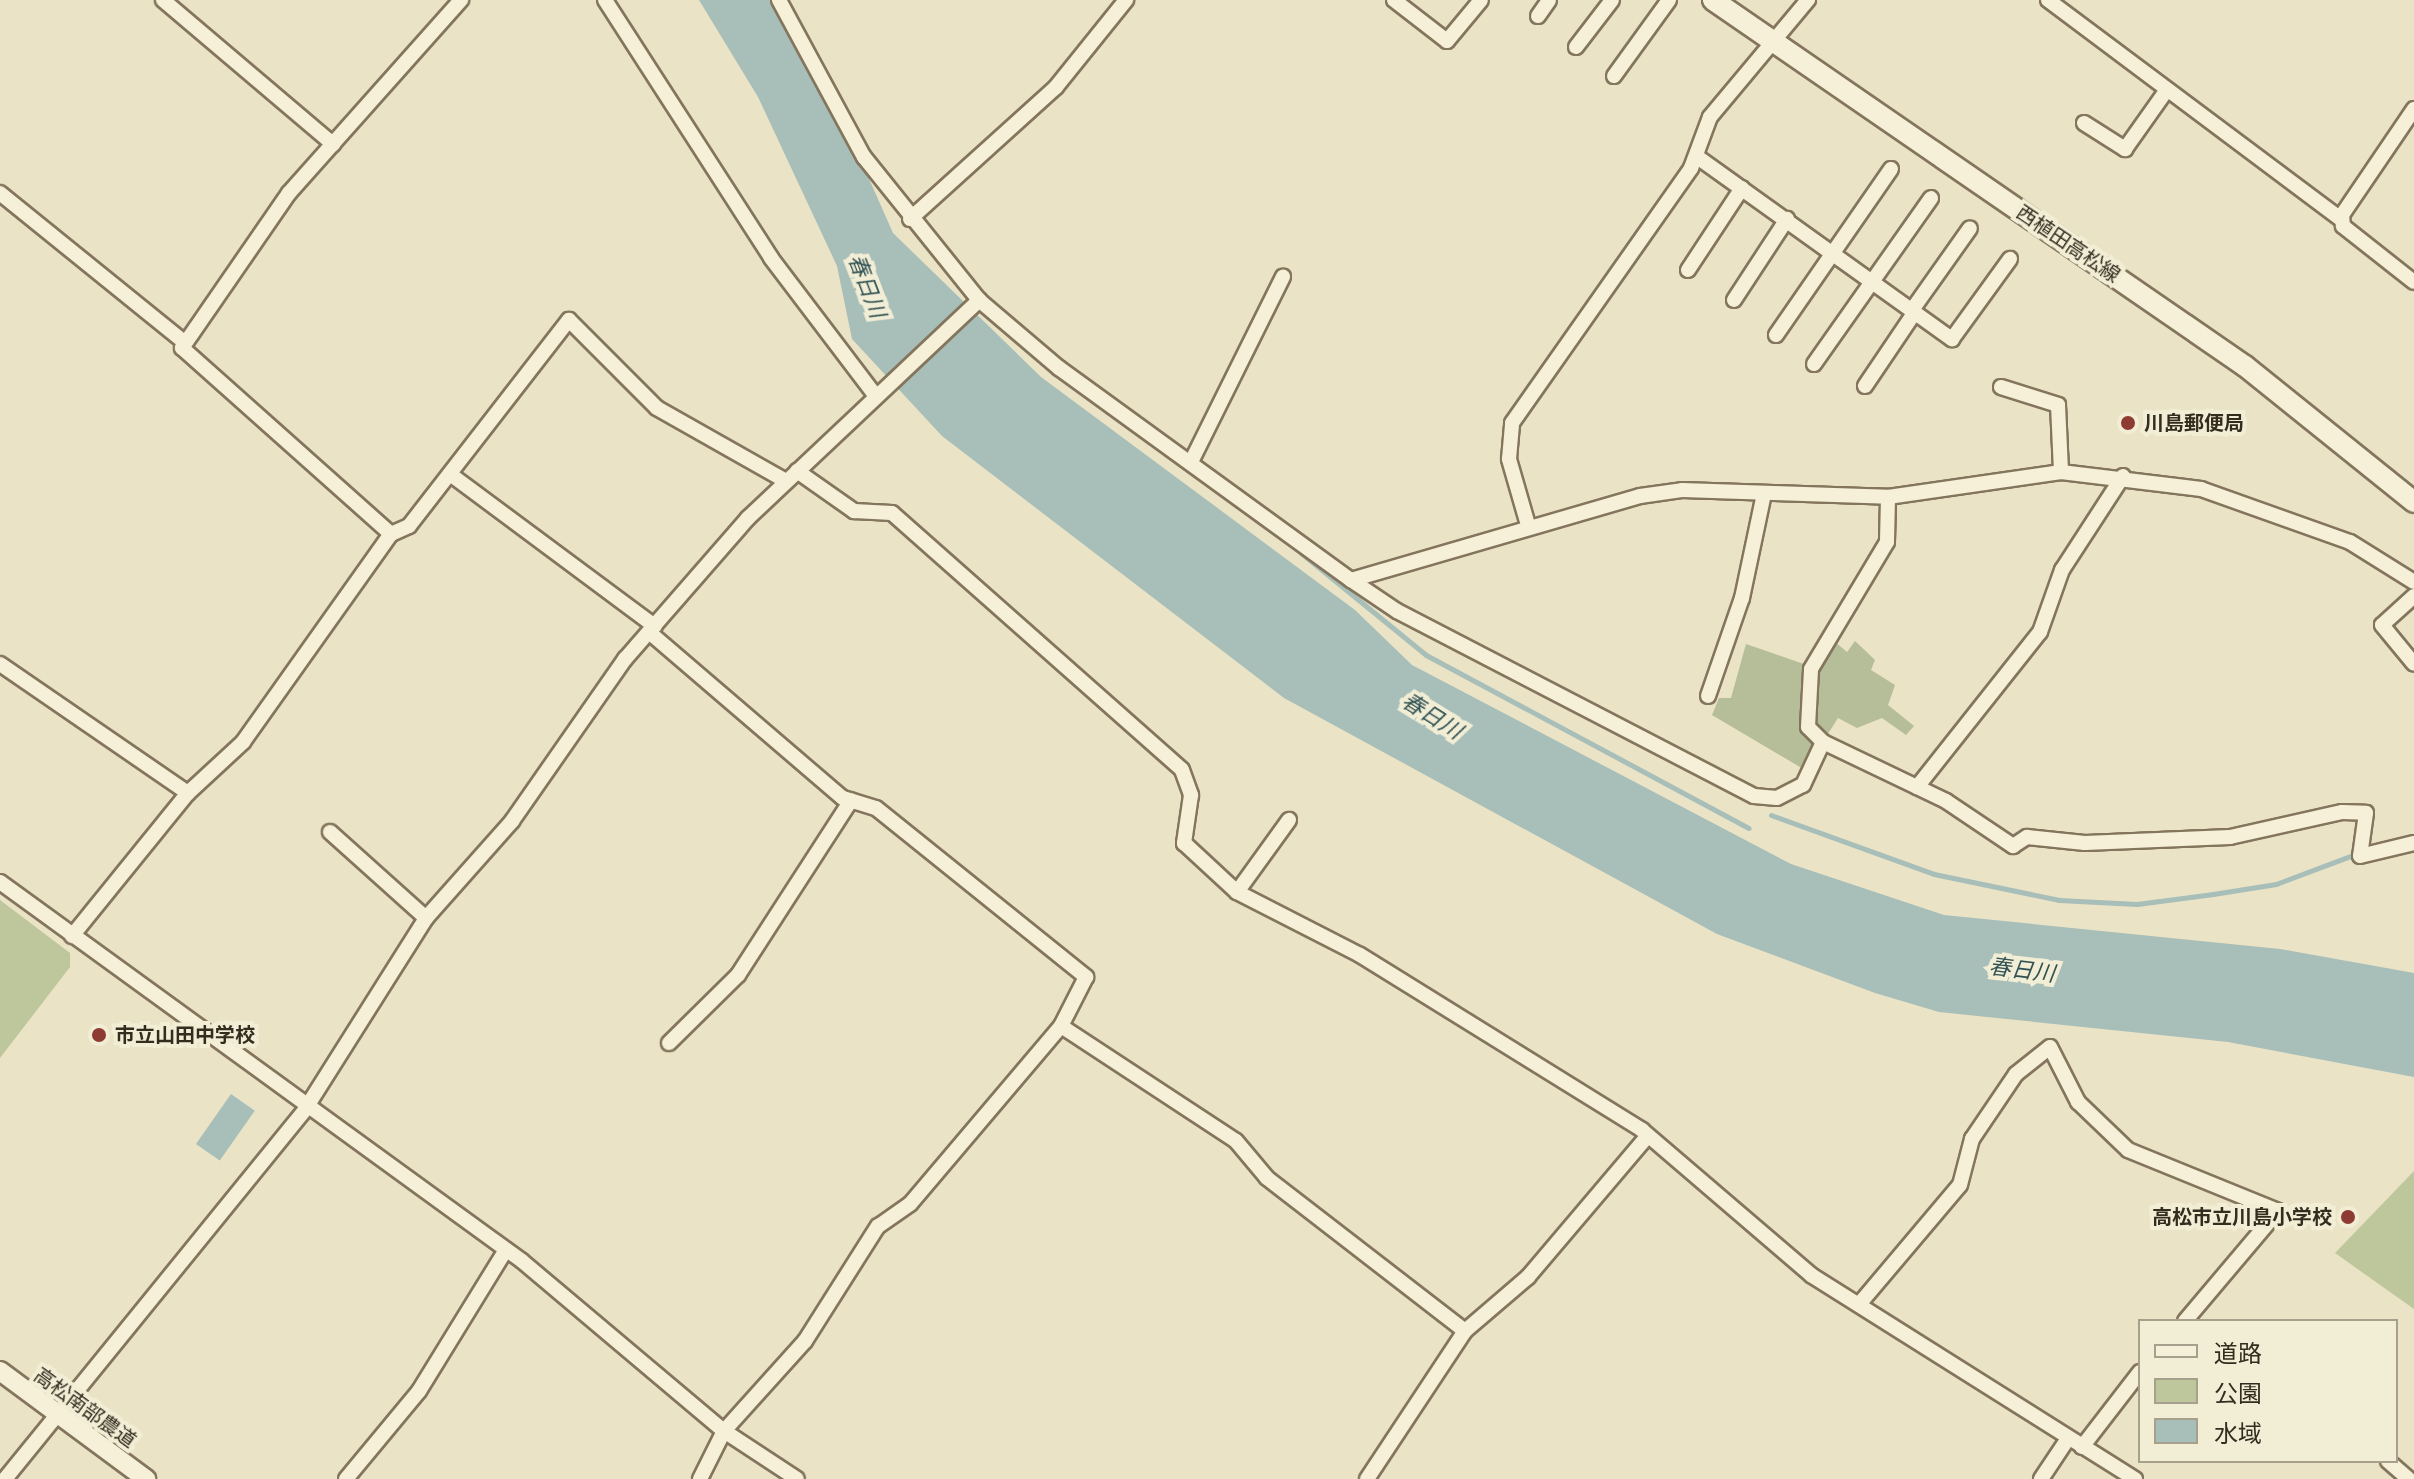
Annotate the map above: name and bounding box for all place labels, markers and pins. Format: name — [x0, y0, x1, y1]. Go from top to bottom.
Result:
place label: 川島郵便局 — [2144, 411, 2244, 435]
marker: 川島郵便局 — [2119, 414, 2137, 432]
place label: 市立山田中学校 — [115, 1023, 255, 1047]
marker: 市立山田中学校 — [90, 1026, 108, 1044]
place label: 高松市立川島小学校 — [2152, 1205, 2332, 1229]
marker: 高松市立川島小学校 — [2339, 1208, 2357, 1226]

